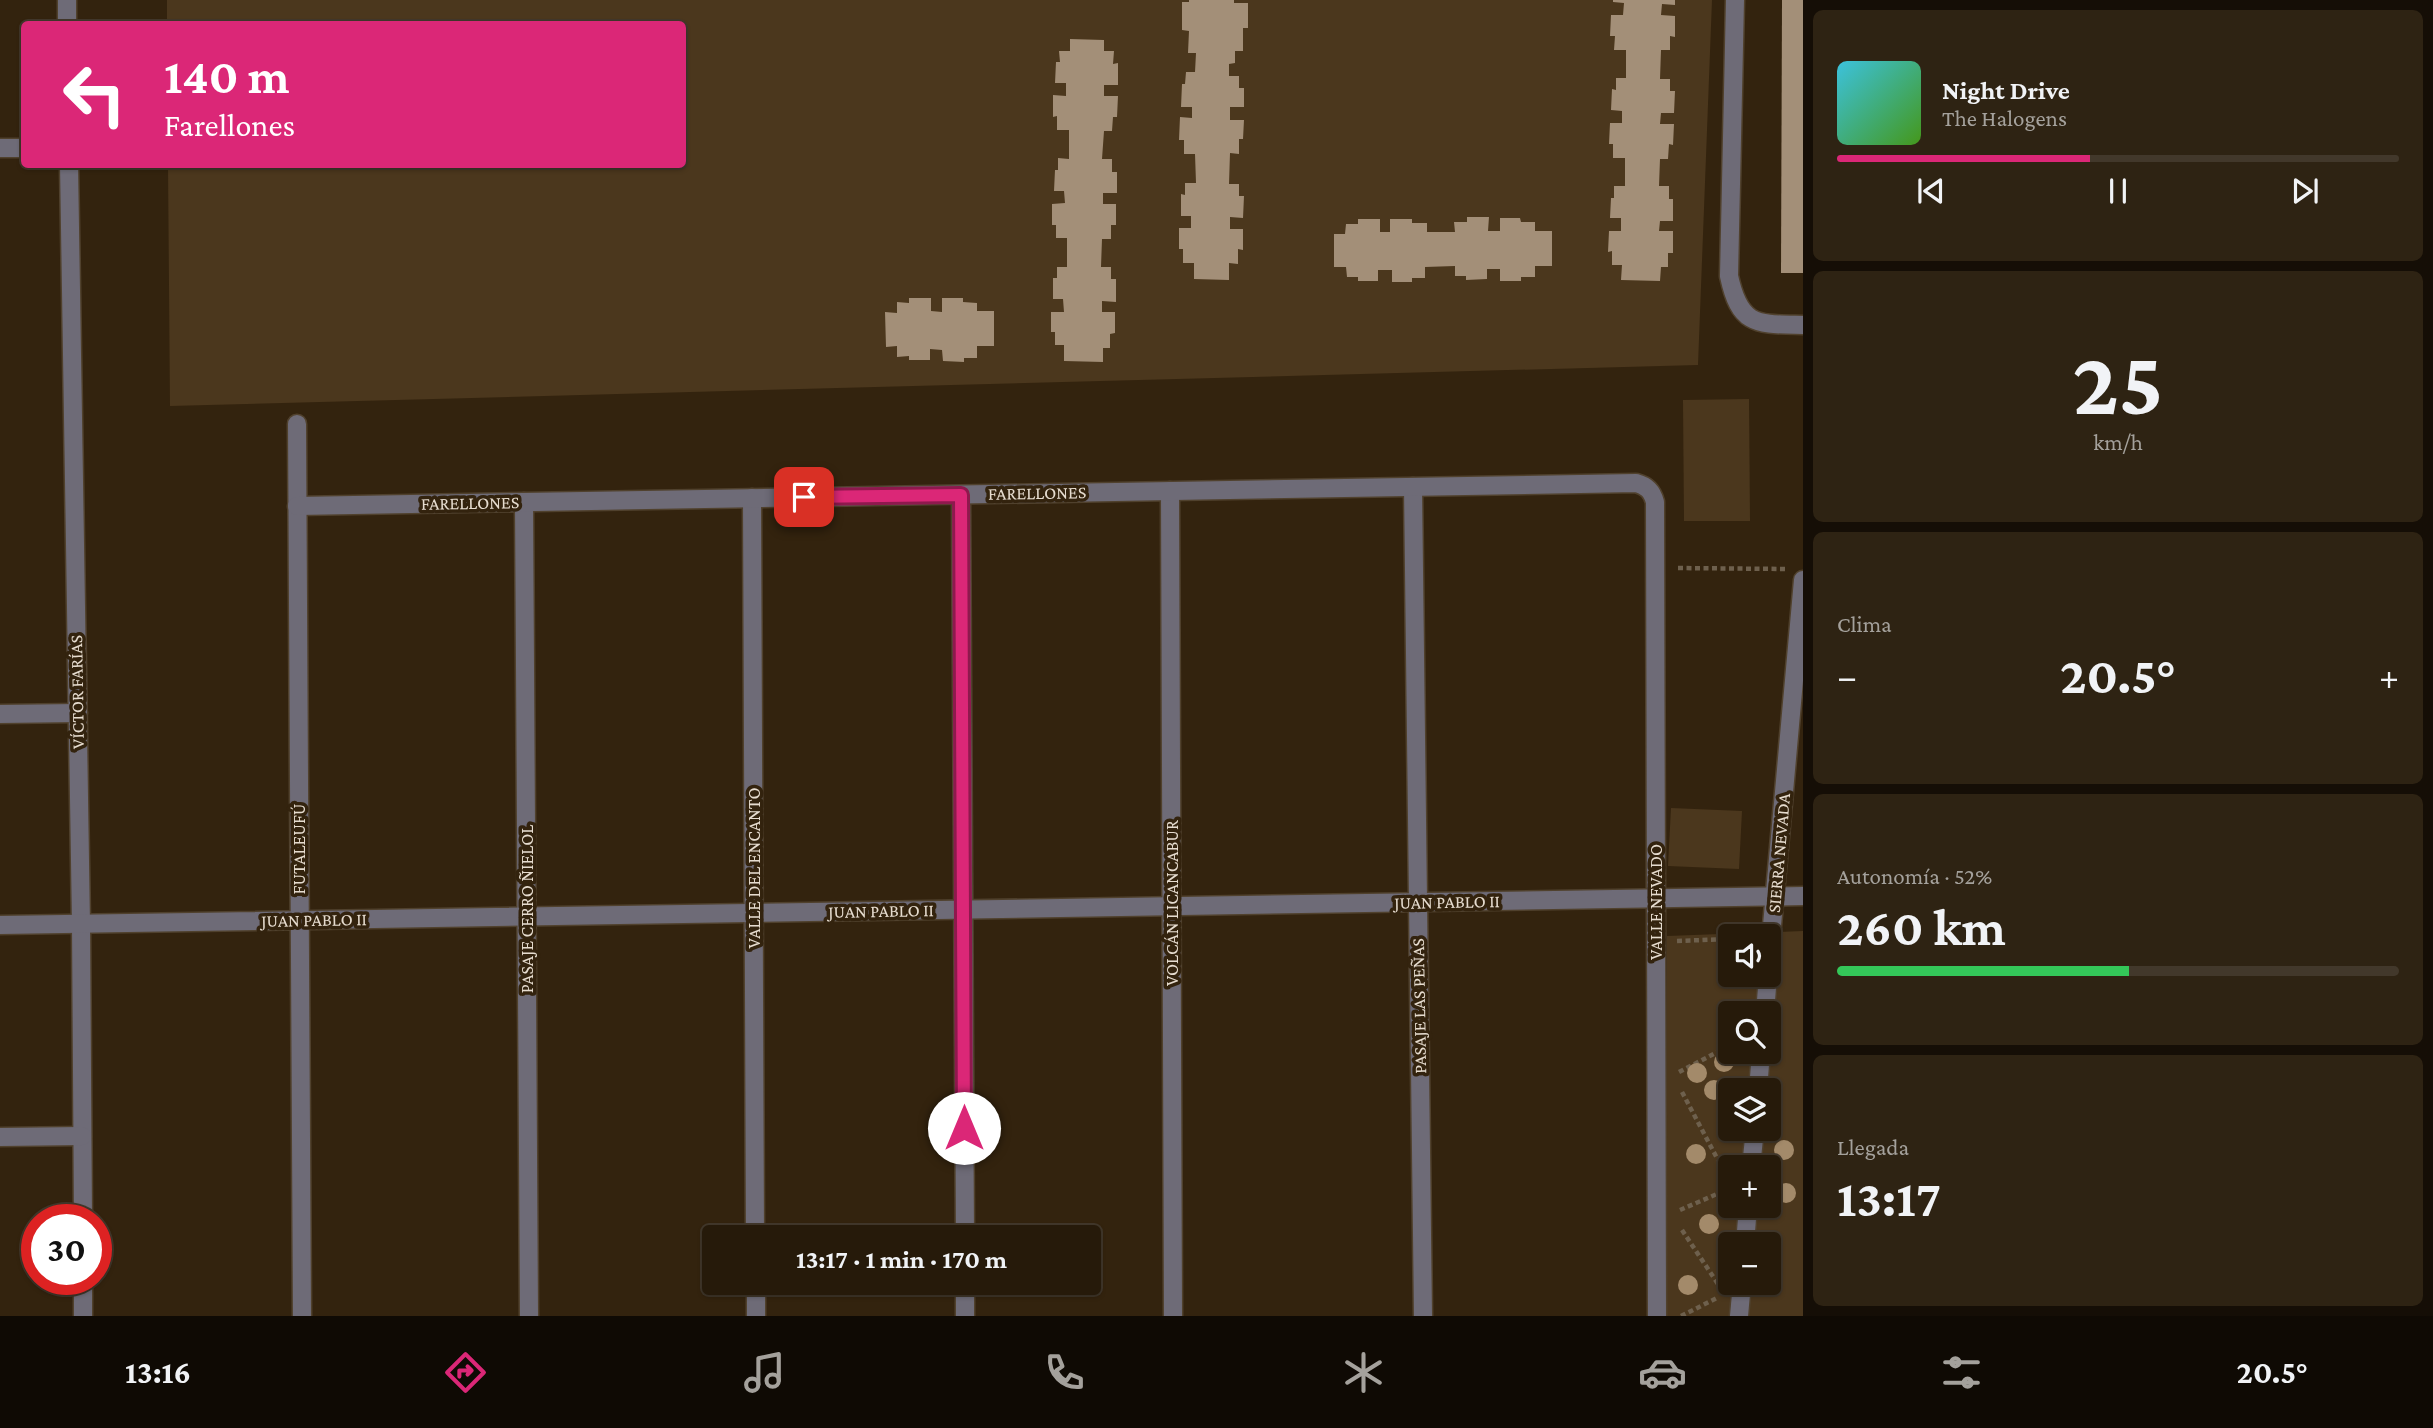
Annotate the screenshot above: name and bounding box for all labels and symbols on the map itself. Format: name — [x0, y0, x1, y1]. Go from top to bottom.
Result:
pin — [774, 467, 834, 527]
street label: FARELLONES — [988, 482, 1086, 504]
street label: FARELLONES — [421, 492, 519, 514]
street label: VÍCTOR FARÍAS — [66, 635, 88, 749]
street label: VALLE DEL ENCANTO — [744, 788, 764, 948]
street label: SIERRA NEVADA — [1764, 792, 1794, 914]
street label: FUTALEUFÚ — [289, 804, 309, 894]
street label: VOLCÁN LICANCABUR — [1162, 819, 1182, 986]
street label: PASAJE CERRO ÑIELOL — [517, 825, 537, 993]
street label: VALLE NEVADO — [1646, 844, 1666, 960]
street label: JUAN PABLO II — [1392, 891, 1500, 913]
street label: JUAN PABLO II — [826, 900, 934, 922]
street label: JUAN PABLO II — [259, 909, 367, 931]
street label: PASAJE LAS PEÑAS — [1408, 938, 1430, 1074]
position arrow — [927, 1091, 1001, 1165]
speed limit sign: 30 — [21, 1204, 112, 1295]

